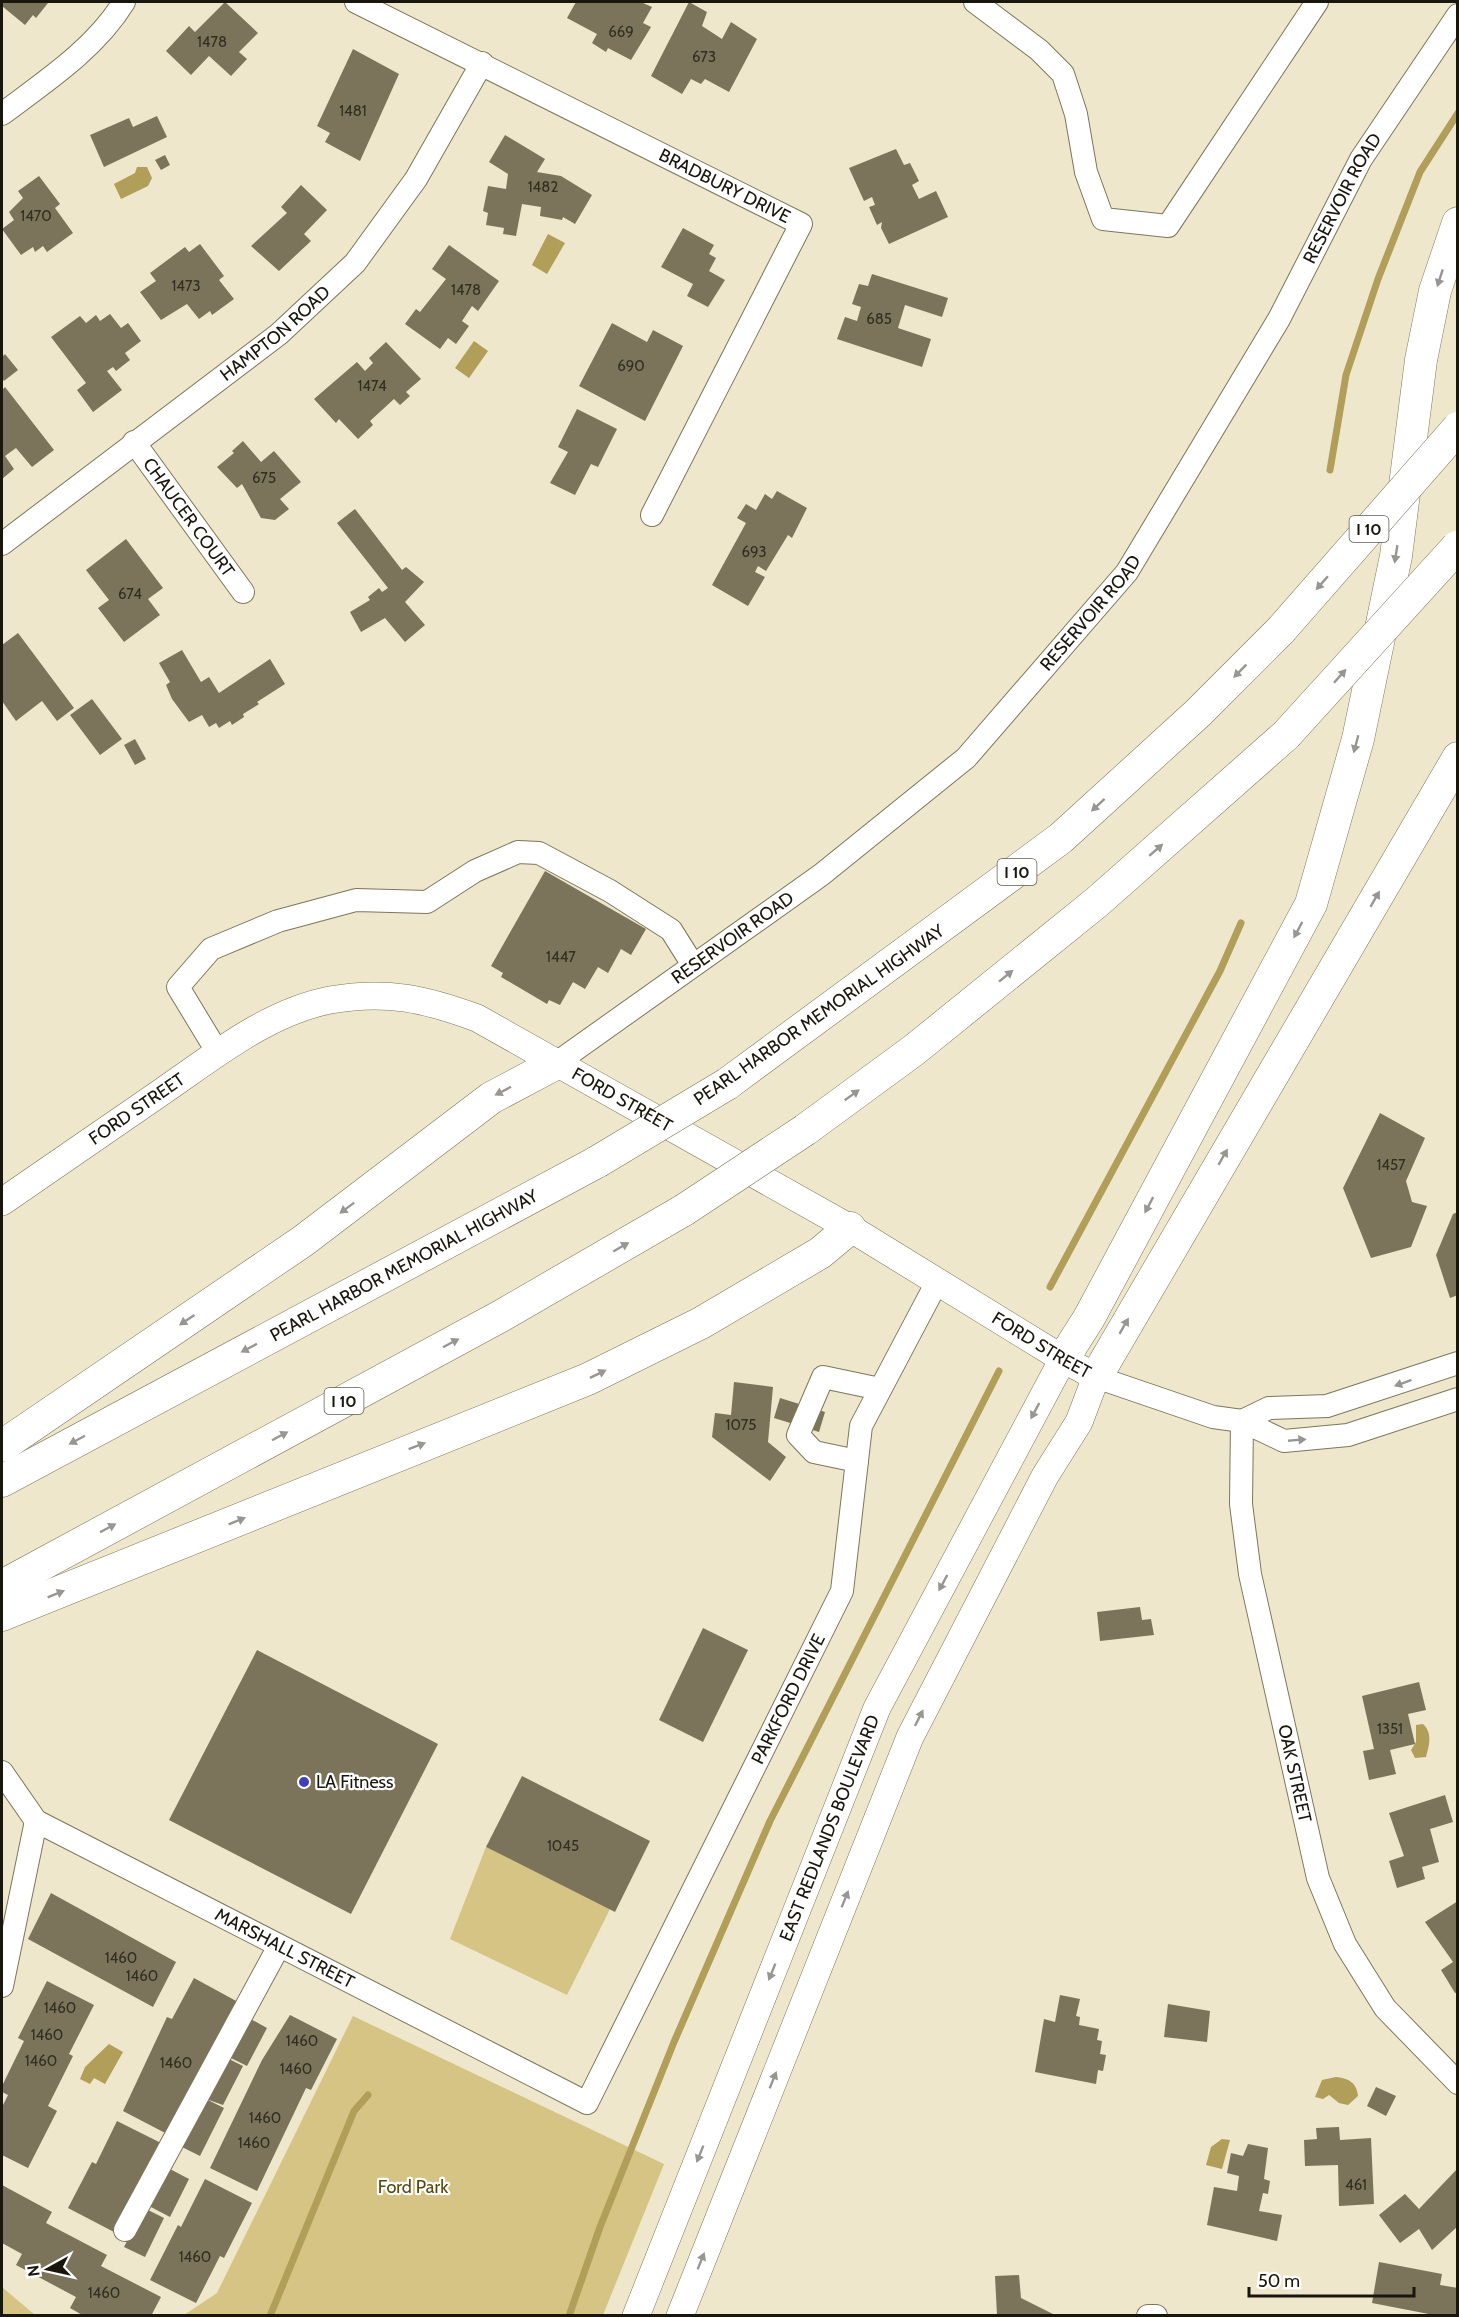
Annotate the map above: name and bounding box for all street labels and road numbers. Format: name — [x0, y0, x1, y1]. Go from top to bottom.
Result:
street label: RESERVOIR ROAD — [1298, 129, 1386, 267]
street label: BRADBURY DRIVE — [655, 144, 794, 228]
street label: HAMPTON ROAD — [216, 281, 335, 386]
street label: CHAUCER COURT — [138, 453, 239, 581]
road number: I 10 — [1350, 516, 1388, 542]
street label: RESERVOIR ROAD — [1035, 551, 1146, 675]
road number: I 10 — [998, 859, 1036, 885]
street label: RESERVOIR ROAD — [667, 887, 798, 989]
street label: PEARL HARBOR MEMORIAL HIGHWAY — [690, 919, 949, 1110]
street label: FORD STREET — [568, 1063, 677, 1137]
street label: FORD STREET — [85, 1068, 189, 1150]
street label: PEARL HARBOR MEMORIAL HIGHWAY — [266, 1184, 542, 1346]
street label: FORD STREET — [988, 1307, 1095, 1383]
road number: I 10 — [324, 1388, 364, 1414]
street label: PARKFORD DRIVE — [747, 1630, 830, 1768]
street label: EAST REDLANDS BOULEVARD — [775, 1712, 884, 1944]
street label: OAK STREET — [1273, 1722, 1316, 1825]
street label: MARSHALL STREET — [211, 1903, 358, 1993]

